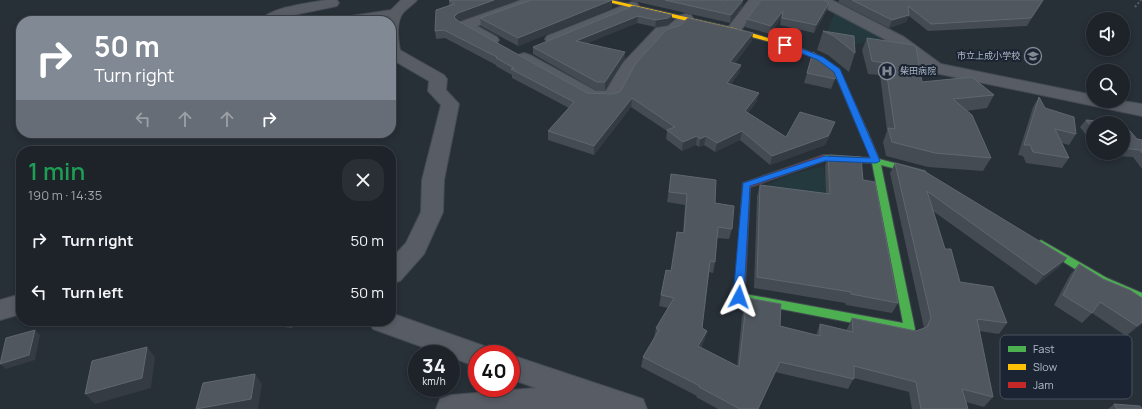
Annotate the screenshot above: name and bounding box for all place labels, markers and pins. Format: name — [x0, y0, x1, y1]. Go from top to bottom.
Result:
pin — [768, 28, 802, 62]
school or university icon: 市立上成小学校 — [1023, 46, 1043, 66]
place label: 市立上成小学校 — [957, 49, 1020, 62]
hospital icon: 柴田病院 — [877, 61, 897, 81]
place label: 柴田病院 — [900, 64, 936, 77]

